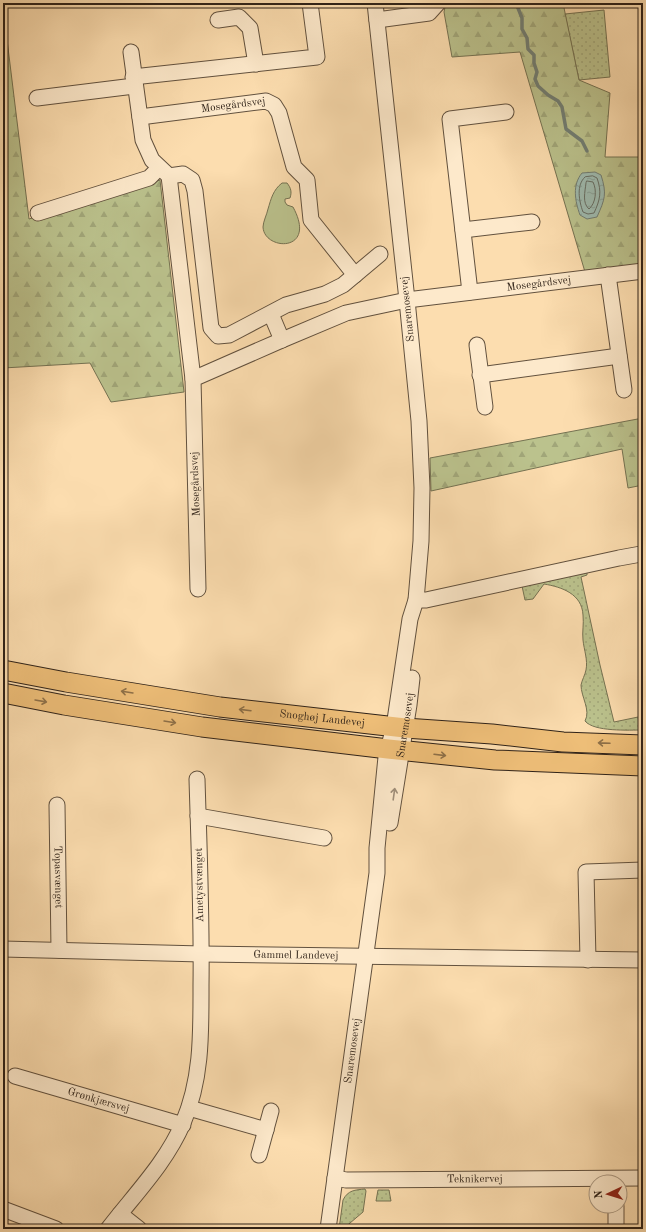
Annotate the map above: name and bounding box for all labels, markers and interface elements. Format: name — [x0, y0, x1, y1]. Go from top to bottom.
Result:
street label: Mosegårdsvej — [200, 96, 266, 115]
street label: Mosegårdsvej — [506, 274, 572, 293]
street label: Snaremosevej — [399, 276, 417, 342]
street label: Mosegårdsvej — [189, 451, 203, 517]
one-way arrow — [121, 688, 134, 696]
street label: Snaremosevej — [395, 692, 416, 759]
one-way arrow — [34, 697, 47, 705]
one-way arrow — [238, 706, 251, 714]
street label: Snoghøj Landevej — [279, 708, 365, 729]
one-way arrow — [163, 718, 176, 726]
one-way arrow — [598, 740, 611, 747]
one-way arrow — [433, 751, 446, 759]
one-way arrow — [390, 788, 398, 801]
street label: Topasvænget — [52, 846, 64, 908]
street label: Ametystvænget — [194, 848, 206, 922]
street label: Gammel Landevej — [253, 949, 339, 961]
street label: Snaremosevej — [343, 1017, 362, 1084]
street label: Grønkjærsvej — [66, 1086, 131, 1115]
street label: Teknikervej — [447, 1173, 503, 1185]
north arrow — [588, 1174, 628, 1214]
text: N — [594, 1189, 605, 1199]

